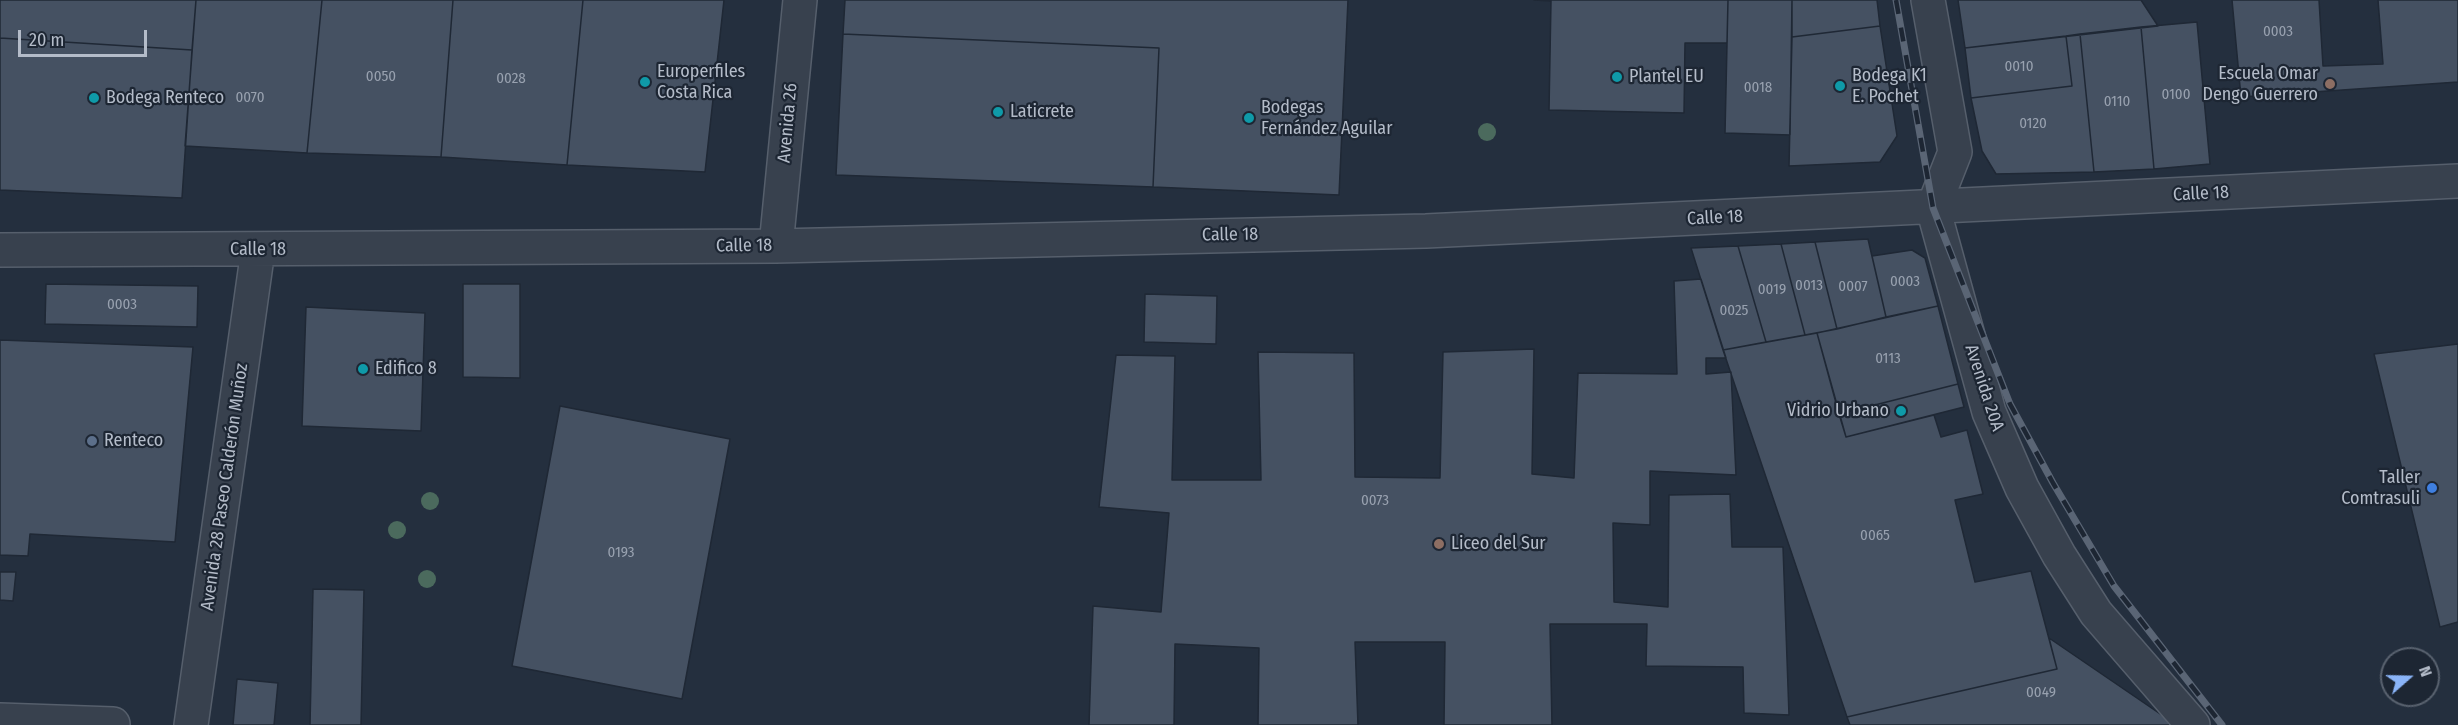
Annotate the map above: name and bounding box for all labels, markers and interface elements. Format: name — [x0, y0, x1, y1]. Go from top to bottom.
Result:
scale bar — [21, 18, 150, 56]
house number: 0003 — [2263, 23, 2293, 41]
text: 20 m — [29, 29, 64, 51]
house number: 0010 — [2005, 58, 2033, 76]
place label: Europerfiles Costa Rica — [657, 61, 745, 104]
place label: Escuela Omar Dengo Guerrero — [2202, 63, 2318, 106]
place label: Bodega K1 E. Pochet — [1852, 65, 1927, 107]
place label: Plantel EU — [1629, 66, 1704, 88]
house number: 0050 — [366, 68, 396, 86]
house number: 0028 — [496, 70, 526, 88]
marker: Plantel EU — [1610, 70, 1624, 84]
marker: Europerfiles Costa Rica — [638, 75, 652, 89]
marker: Escuela Omar Dengo Guerrero — [2323, 77, 2337, 91]
house number: 0018 — [1744, 79, 1772, 97]
marker: Bodega K1 E. Pochet — [1833, 79, 1847, 93]
street label: Avenida 26 — [774, 82, 802, 164]
house number: 0100 — [2162, 86, 2190, 104]
place label: Bodega Renteco — [106, 87, 224, 109]
house number: 0070 — [235, 89, 265, 107]
marker: Bodega Renteco — [87, 91, 101, 105]
house number: 0110 — [2104, 93, 2130, 111]
place label: Bodegas Fernández Aguilar — [1261, 97, 1392, 140]
place label: Laticrete — [1010, 101, 1074, 123]
marker: Laticrete — [991, 105, 1005, 119]
marker: Bodegas Fernández Aguilar — [1242, 111, 1256, 125]
house number: 0120 — [2019, 115, 2047, 133]
street label: Calle 18 — [2172, 182, 2230, 206]
street label: Calle 18 — [1686, 206, 1744, 230]
street label: Calle 18 — [1202, 224, 1258, 246]
street label: Calle 18 — [716, 235, 772, 257]
street label: Calle 18 — [230, 239, 286, 261]
house number: 0003 — [1890, 273, 1920, 291]
house number: 0013 — [1795, 277, 1823, 295]
house number: 0007 — [1838, 278, 1868, 296]
house number: 0019 — [1758, 281, 1786, 299]
house number: 0003 — [107, 296, 137, 314]
house number: 0025 — [1720, 302, 1748, 320]
street label: Avenida 20A — [1960, 342, 2008, 434]
house number: 0113 — [1875, 350, 1901, 368]
place label: Edifico 8 — [375, 358, 437, 380]
street label: Avenida 28 Paseo Calderón Muñoz — [197, 362, 253, 612]
marker: Edifico 8 — [356, 362, 370, 376]
place label: Vidrio Urbano — [1787, 400, 1889, 422]
marker: Vidrio Urbano — [1894, 404, 1908, 418]
place label: Renteco — [104, 430, 163, 452]
marker: Renteco — [85, 434, 99, 448]
place label: Taller Comtrasuli — [2341, 467, 2420, 510]
marker: Taller Comtrasuli — [2425, 481, 2439, 495]
house number: 0073 — [1361, 492, 1389, 510]
house number: 0065 — [1860, 527, 1890, 545]
place label: Liceo del Sur — [1451, 533, 1546, 555]
marker: Liceo del Sur — [1432, 537, 1446, 551]
house number: 0193 — [607, 544, 635, 562]
north arrow — [2380, 647, 2440, 707]
text: N — [2415, 664, 2436, 679]
house number: 0049 — [2026, 684, 2056, 702]

